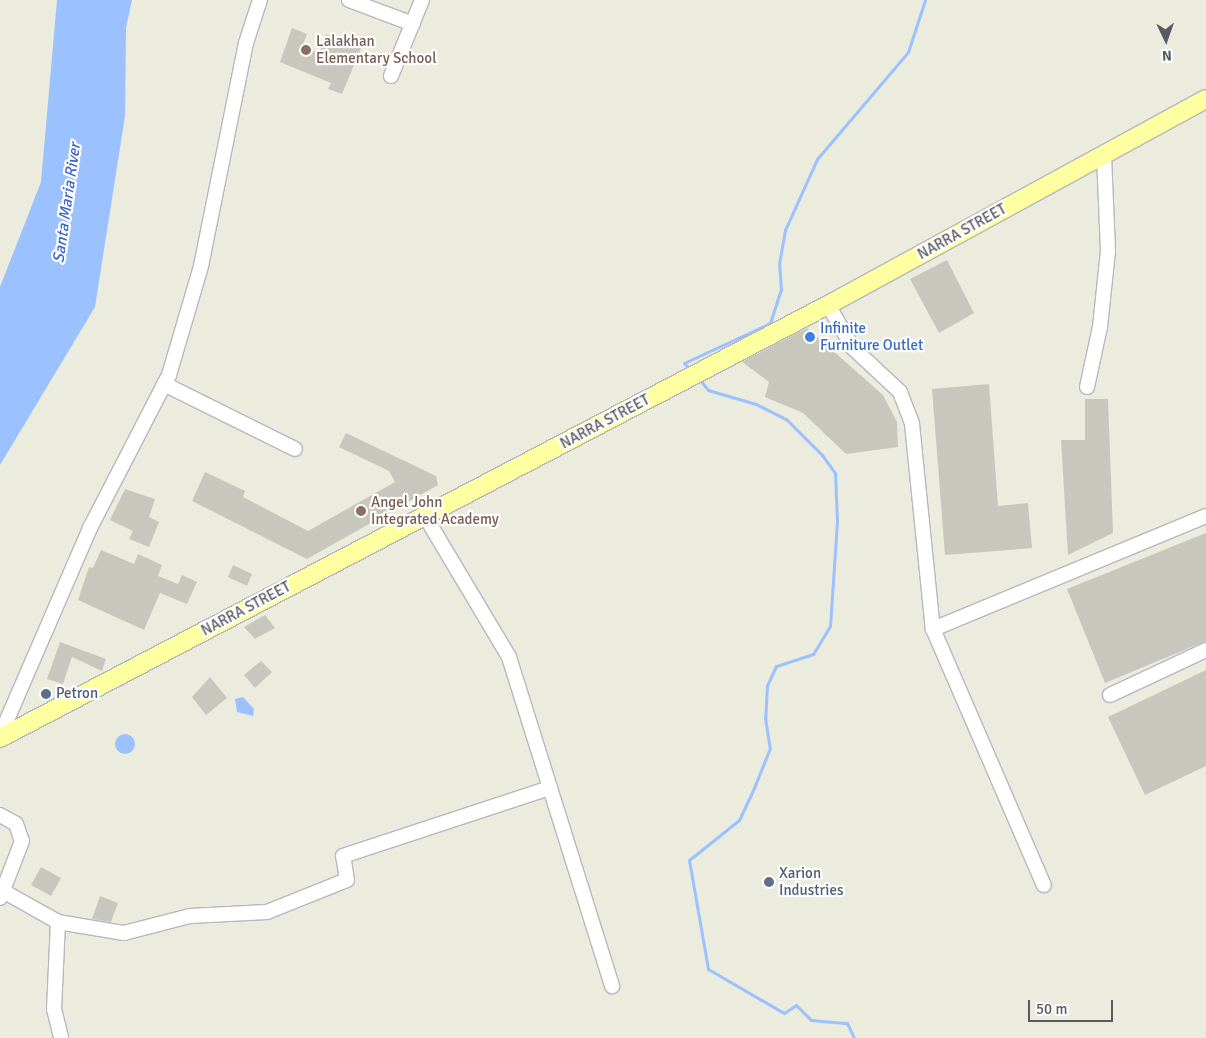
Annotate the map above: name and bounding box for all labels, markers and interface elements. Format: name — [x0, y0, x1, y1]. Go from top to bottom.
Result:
north arrow — [1141, 15, 1191, 65]
place label: Lalakhan Elementary School — [316, 32, 437, 67]
marker: Lalakhan Elementary School — [300, 44, 312, 56]
text: N — [1161, 47, 1172, 64]
water label: Santa Maria River — [49, 142, 85, 264]
street label: NARRA STREET — [915, 200, 1009, 264]
place label: Infinite Furniture Outlet — [820, 319, 923, 354]
marker: Infinite Furniture Outlet — [804, 331, 816, 343]
street label: NARRA STREET — [557, 391, 653, 453]
place label: Angel John Integrated Academy — [371, 493, 499, 528]
marker: Angel John Integrated Academy — [355, 505, 367, 517]
street label: NARRA STREET — [198, 578, 294, 640]
place label: Petron — [56, 685, 98, 703]
marker: Petron — [40, 688, 52, 700]
place label: Xarion Industries — [779, 864, 843, 899]
marker: Xarion Industries — [763, 876, 775, 888]
scale bar — [1031, 990, 1116, 1022]
text: 50 m — [1036, 1000, 1067, 1018]

